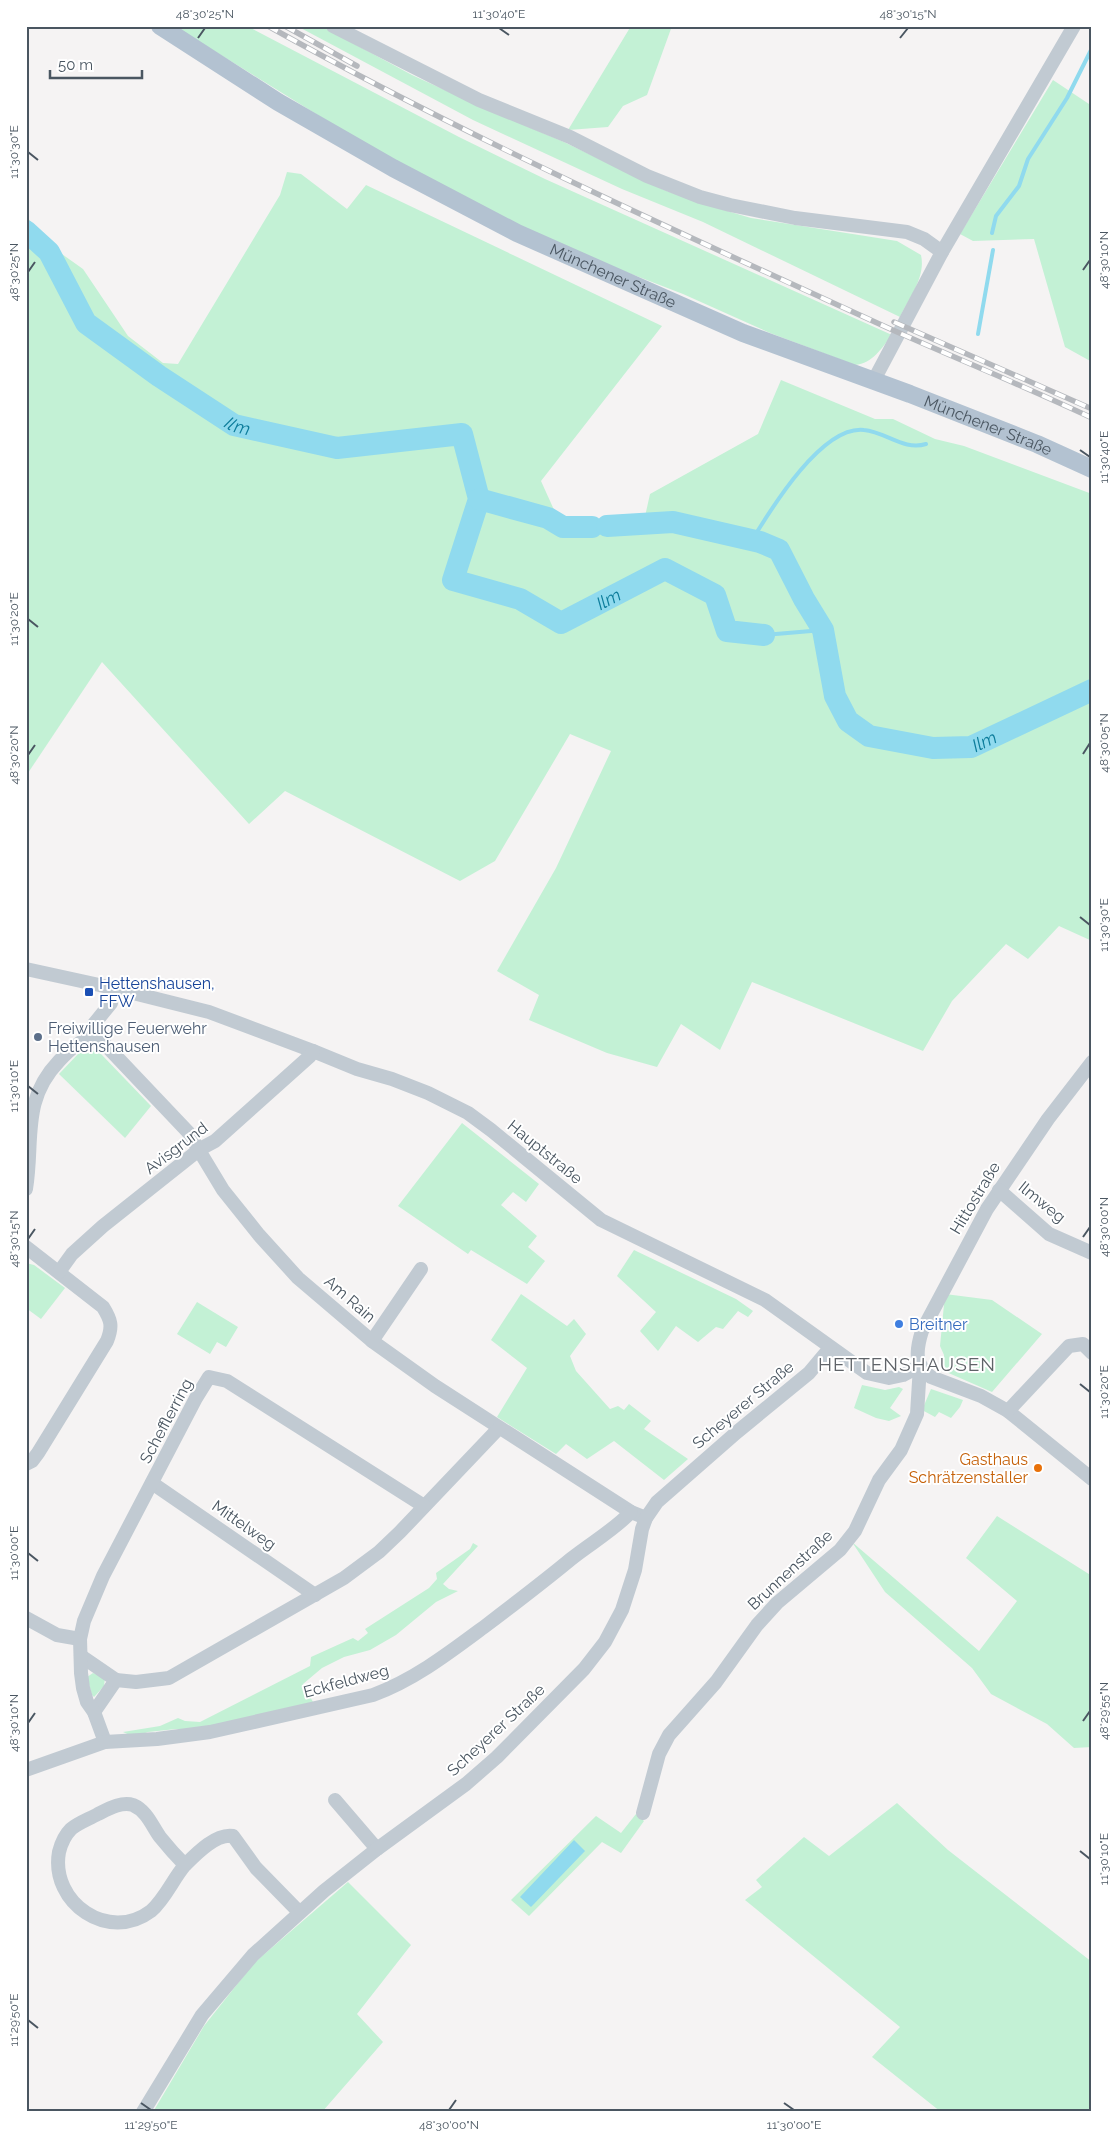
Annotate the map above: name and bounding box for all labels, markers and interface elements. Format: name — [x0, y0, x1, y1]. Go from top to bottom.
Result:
text: 48°30'25"N — [176, 7, 234, 21]
text: 11°30'40"E — [473, 7, 525, 21]
text: 48°30'15"N — [879, 7, 937, 21]
scale bar — [50, 48, 142, 80]
text: 50 m — [58, 56, 93, 74]
text: 11°30'30"E — [7, 125, 21, 179]
text: 48°30'10"N — [1097, 231, 1111, 289]
street label: Münchener Straße — [547, 239, 679, 312]
text: 48°30'25"N — [7, 243, 21, 301]
street label: Münchener Straße — [922, 391, 1055, 459]
water label: Ilm — [221, 412, 252, 439]
text: 11°30'40"E — [1097, 431, 1111, 483]
water label: Ilm — [592, 583, 624, 614]
text: 11°30'20"E — [7, 592, 21, 646]
text: 48°30'05"N — [1097, 713, 1111, 773]
text: 48°30'20"N — [7, 725, 21, 785]
water label: Ilm — [968, 726, 1000, 756]
text: 11°30'30"E — [1097, 898, 1111, 952]
place label: Hettenshausen, FFW — [99, 974, 215, 1011]
marker: Hettenshausen, FFW — [83, 986, 95, 998]
place label: Freiwillige Feuerwehr Hettenshausen — [48, 1019, 207, 1056]
marker: Freiwillige Feuerwehr Hettenshausen — [32, 1031, 44, 1043]
text: 11°30'10"E — [7, 1060, 21, 1112]
street label: Hauptstraße — [504, 1116, 586, 1188]
street label: Avisgrund — [141, 1118, 211, 1178]
street label: Hittostraße — [946, 1158, 1004, 1238]
street label: Ilmweg — [1015, 1177, 1069, 1227]
text: 48°30'00"N — [1097, 1197, 1111, 1257]
text: 48°30'15"N — [7, 1210, 21, 1268]
street label: Am Rain — [321, 1272, 379, 1326]
place label: Breitner — [909, 1315, 968, 1334]
marker: Breitner — [893, 1318, 905, 1330]
district label: HETTENSHAUSEN — [818, 1353, 996, 1375]
street label: Scheyerer Straße — [689, 1357, 797, 1453]
text: 11°30'20"E — [1097, 1365, 1111, 1419]
street label: Schefflerring — [136, 1375, 196, 1467]
place label: Gasthaus Schrätzenstaller — [909, 1450, 1028, 1487]
marker: Gasthaus Schrätzenstaller — [1032, 1462, 1044, 1474]
street label: Mittelweg — [208, 1496, 280, 1554]
text: 11°30'00"E — [7, 1526, 21, 1580]
street label: Brunnenstraße — [744, 1526, 836, 1614]
street label: Eckfeldweg — [301, 1661, 391, 1701]
street label: Scheyerer Straße — [443, 1680, 549, 1780]
text: 48°29'55"N — [1097, 1682, 1111, 1740]
text: 48°30'10"N — [7, 1694, 21, 1752]
text: 11°30'10"E — [1097, 1833, 1111, 1885]
text: 11°29'50"E — [7, 1993, 21, 2047]
text: 11°29'50"E — [124, 2118, 178, 2132]
text: 48°30'00"N — [419, 2118, 479, 2132]
text: 11°30'00"E — [767, 2118, 821, 2132]

